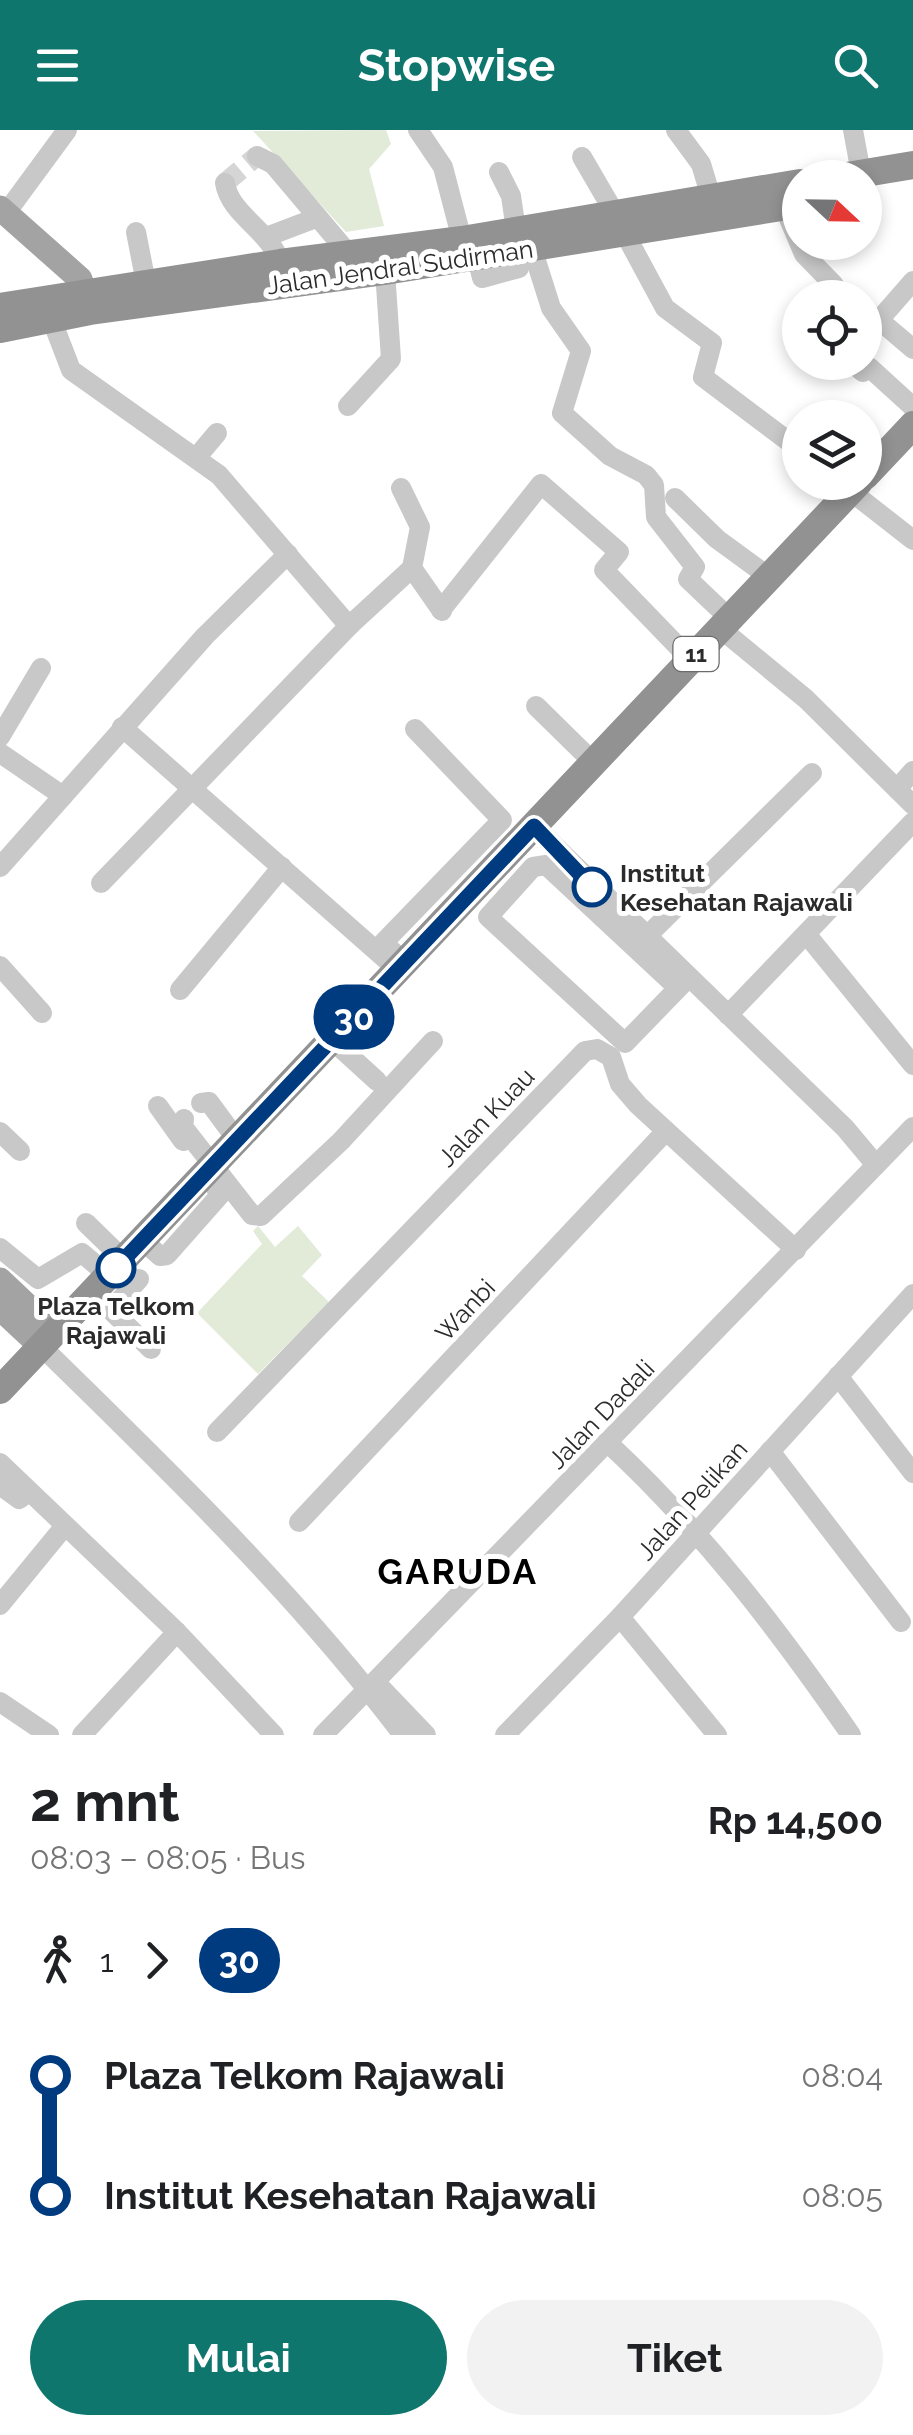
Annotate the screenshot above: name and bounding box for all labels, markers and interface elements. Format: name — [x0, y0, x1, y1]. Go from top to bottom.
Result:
icon: menu — [30, 38, 85, 93]
icon: search — [828, 38, 883, 93]
text: Stopwise — [358, 39, 555, 92]
north arrow — [782, 160, 882, 260]
map controls — [782, 160, 882, 500]
street label: Jalan Jendral Sudirman — [265, 233, 535, 301]
button: locate — [782, 280, 882, 380]
button: layers — [782, 400, 882, 500]
road number: 11 — [674, 637, 718, 671]
place label: Institut Kesehatan Rajawali — [620, 858, 853, 917]
marker: Institut Kesehatan Rajawali — [573, 868, 611, 906]
line badge: 30 — [309, 984, 399, 1050]
text: 30 — [333, 997, 375, 1038]
street label: Jalan Kuau — [432, 1061, 540, 1173]
marker: Plaza Telkom Rajawali — [97, 1249, 135, 1287]
street label: Wanbi — [429, 1273, 501, 1347]
place label: Plaza Telkom Rajawali — [37, 1291, 195, 1350]
street label: Jalan Dadali — [542, 1353, 660, 1475]
street label: Jalan Pelikan — [631, 1434, 753, 1566]
district label: GARUDA — [378, 1551, 538, 1592]
text: 2 mnt — [30, 1769, 180, 1834]
text: Rp 14,500 — [708, 1798, 883, 1843]
text: 08:03 – 08:05 · Bus — [30, 1839, 306, 1876]
icon: walk — [30, 1933, 85, 1988]
icon: forward — [129, 1933, 184, 1988]
text: 30 — [219, 1940, 260, 1981]
text: 1 — [100, 1942, 114, 1979]
text: Plaza Telkom Rajawali — [104, 2053, 505, 2098]
text: 08:04 — [801, 2057, 883, 2094]
text: Institut Kesehatan Rajawali — [104, 2173, 597, 2218]
text: 08:05 — [801, 2177, 883, 2214]
button: Mulai — [30, 2300, 447, 2415]
button: Tiket — [467, 2300, 883, 2415]

